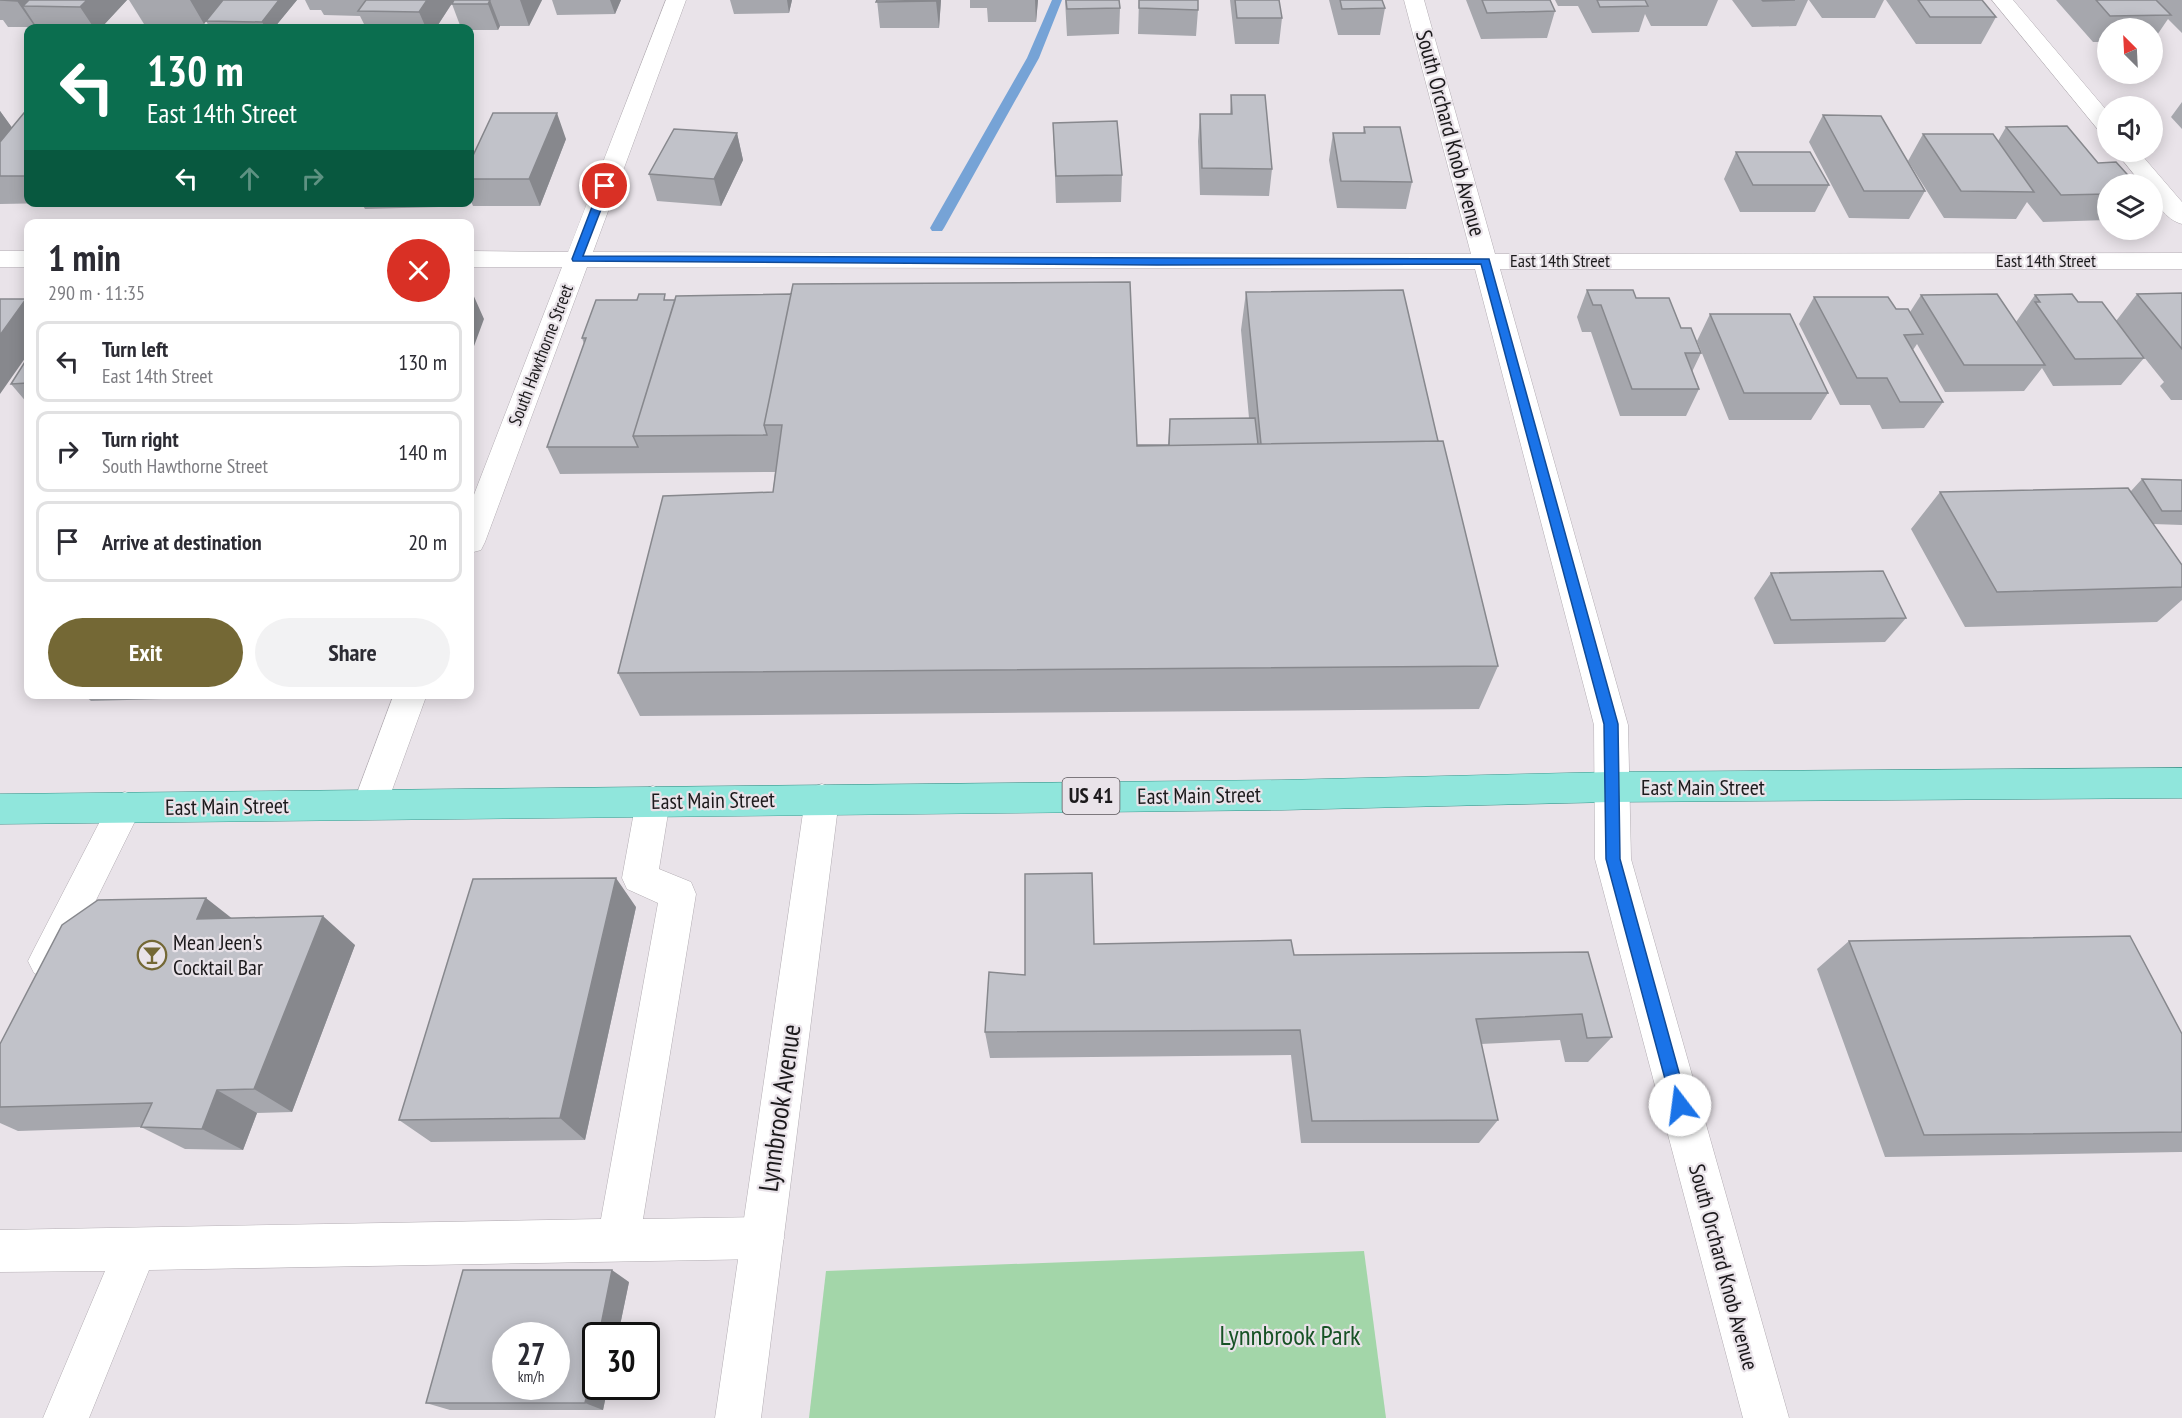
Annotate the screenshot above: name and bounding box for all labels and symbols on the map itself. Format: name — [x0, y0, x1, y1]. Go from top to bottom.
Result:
north arrow — [2097, 18, 2163, 84]
street label: South Orchard Knob Avenue — [1410, 27, 1492, 239]
pin — [579, 160, 630, 211]
street label: East 14th Street — [1510, 249, 1610, 272]
street label: East 14th Street — [1996, 249, 2096, 272]
street label: South Hawthorne Street — [503, 281, 578, 429]
street label: East Main Street — [1641, 773, 1765, 801]
road number: US 41 — [1062, 778, 1120, 814]
street label: East Main Street — [1137, 780, 1261, 810]
street label: East Main Street — [651, 785, 775, 815]
street label: East Main Street — [165, 791, 289, 821]
place label: Mean Jeen's Cocktail Bar — [173, 928, 263, 981]
bar icon: Mean Jeen's Cocktail Bar — [136, 939, 168, 971]
street label: Lynnbrook Avenue — [750, 1022, 808, 1194]
position arrow — [1648, 1073, 1712, 1137]
street label: South Orchard Knob Avenue — [1683, 1161, 1765, 1373]
park label: Lynnbrook Park — [1219, 1318, 1361, 1352]
speed limit sign: 30 — [582, 1322, 660, 1400]

